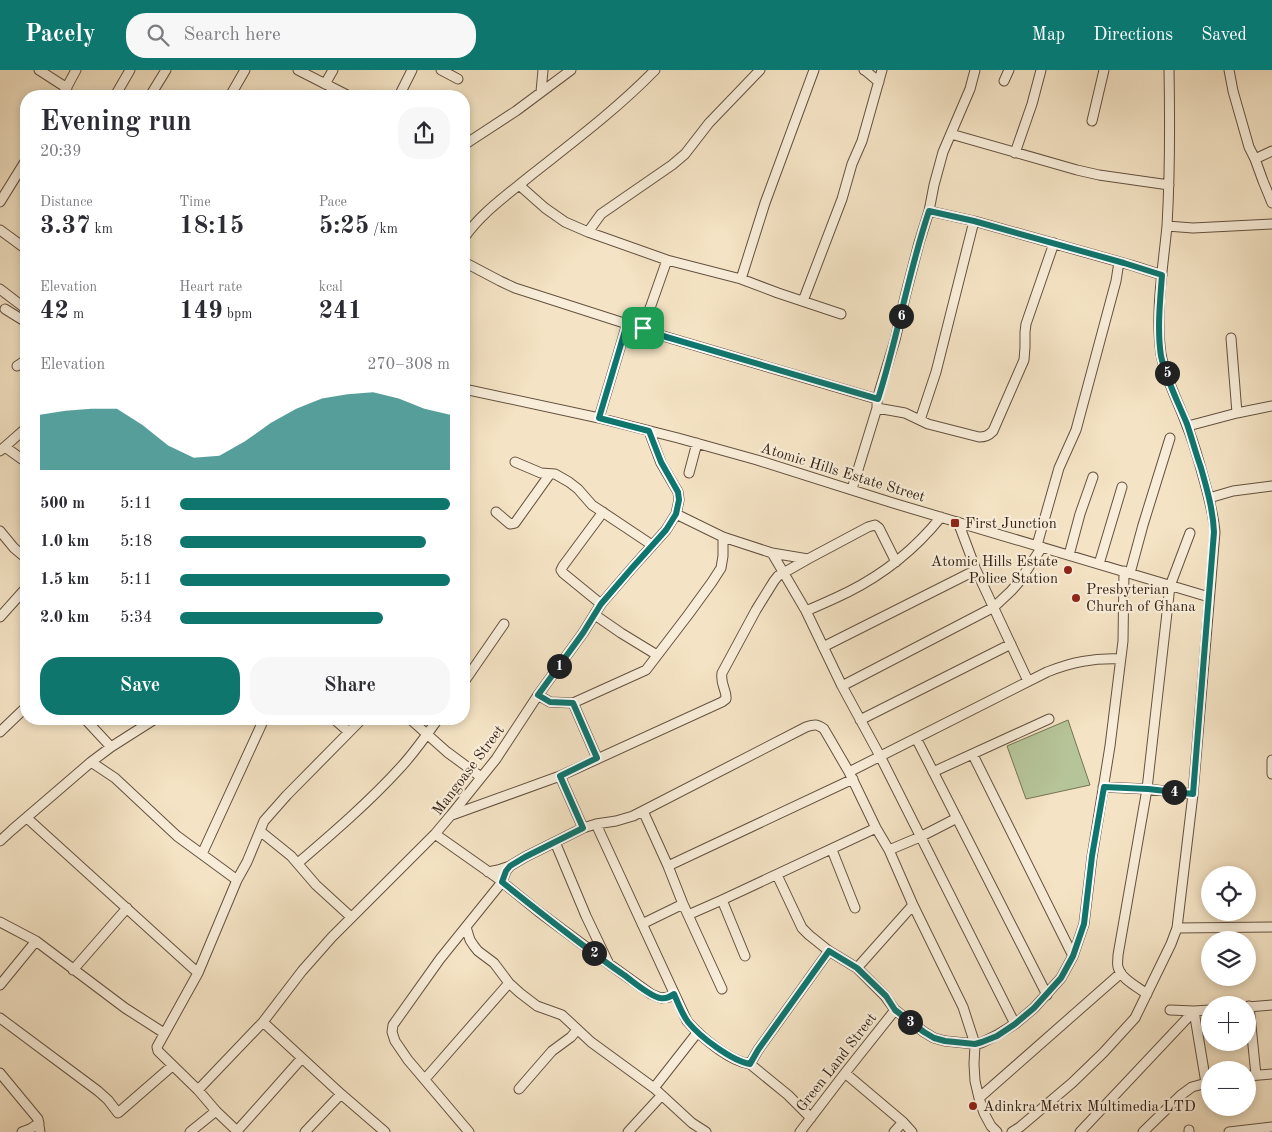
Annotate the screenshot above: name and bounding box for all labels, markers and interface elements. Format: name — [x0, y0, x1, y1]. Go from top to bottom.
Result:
search box — [126, 13, 476, 58]
icon: search — [144, 21, 172, 49]
text: Pacely — [25, 23, 96, 47]
text: Search here — [184, 26, 281, 45]
text: Map — [1032, 26, 1065, 44]
text: Directions — [1093, 26, 1173, 44]
text: Saved — [1201, 26, 1247, 44]
button: share — [398, 107, 450, 159]
text: Evening run — [40, 109, 192, 137]
text: 20:39 — [40, 144, 82, 160]
text: Distance — [40, 195, 93, 209]
text: Time — [179, 195, 211, 209]
text: Pace — [319, 195, 347, 209]
text: 3.37 — [40, 214, 91, 239]
text: 18:15 — [179, 214, 244, 239]
text: 5:25 — [319, 214, 369, 239]
text: km — [91, 222, 113, 236]
text: /km — [369, 222, 398, 236]
text: Elevation — [40, 280, 97, 294]
text: Heart rate — [179, 280, 242, 294]
text: kcal — [319, 280, 343, 294]
text: 42 — [40, 299, 69, 324]
text: 149 — [179, 299, 223, 324]
text: 241 — [319, 299, 362, 324]
pin: 6 — [888, 304, 914, 328]
text: m — [69, 307, 84, 321]
text: bpm — [223, 307, 252, 321]
pin — [622, 307, 664, 349]
text: 6 — [897, 309, 906, 323]
icon: arrive — [629, 314, 657, 342]
text: Elevation — [40, 357, 105, 373]
text: 270–308 m — [367, 357, 450, 373]
pin: 5 — [1154, 360, 1180, 386]
text: 5 — [1163, 366, 1172, 380]
street label: Atomic Hills Estate Street — [759, 441, 927, 506]
text: 500 m — [40, 496, 85, 512]
text: 5:11 — [120, 496, 152, 512]
marker: First Junction — [949, 517, 961, 529]
place label: First Junction — [965, 517, 1057, 532]
text: 1.0 km — [40, 534, 89, 550]
text: 5:18 — [120, 534, 152, 550]
place label: Atomic Hills Estate Police Station — [931, 555, 1058, 587]
marker: Atomic Hills Estate Police Station — [1062, 564, 1074, 576]
text: 1.5 km — [40, 572, 89, 588]
text: 5:11 — [120, 572, 152, 588]
place label: Presbyterian Church of Ghana — [1086, 583, 1196, 615]
marker: Presbyterian Church of Ghana — [1070, 592, 1082, 604]
text: 2.0 km — [40, 610, 89, 626]
text: 5:34 — [120, 610, 152, 626]
pin: 1 — [546, 654, 572, 678]
button: Save — [40, 657, 240, 715]
button: Share — [250, 657, 450, 715]
text: 1 — [555, 659, 564, 673]
street label: Mangoase Street — [431, 723, 508, 819]
pin: 4 — [1162, 780, 1186, 804]
text: 4 — [1170, 785, 1179, 799]
map controls — [1201, 866, 1256, 1116]
button: locate — [1201, 866, 1256, 921]
button: layers — [1201, 931, 1256, 986]
pin: 2 — [582, 940, 606, 966]
text: 2 — [590, 946, 599, 960]
button: + — [1201, 996, 1256, 1051]
pin: 3 — [898, 1010, 922, 1034]
street label: Green Land Street — [794, 1011, 880, 1115]
text: 3 — [906, 1015, 915, 1029]
button: − — [1201, 1061, 1256, 1116]
marker: Adinkra Metrix Multimedia LTD — [967, 1100, 979, 1112]
place label: Adinkra Metrix Multimedia LTD — [983, 1100, 1196, 1115]

